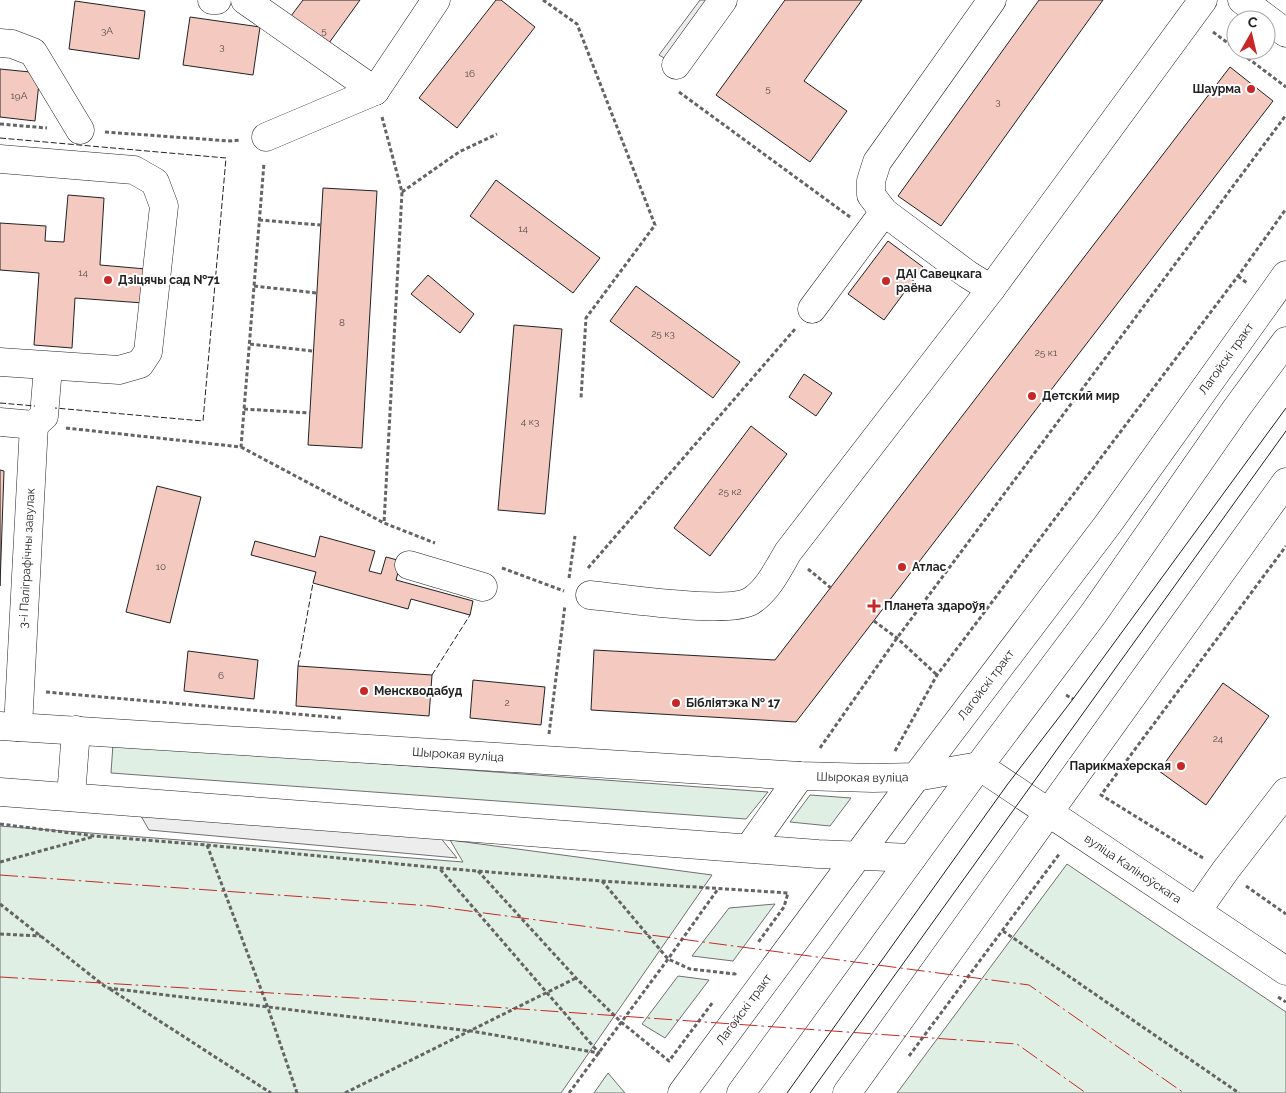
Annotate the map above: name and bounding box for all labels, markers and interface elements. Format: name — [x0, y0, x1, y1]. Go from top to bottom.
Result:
north arrow — [1226, 10, 1276, 60]
text: С — [1247, 14, 1259, 31]
house number: 3А — [101, 25, 113, 36]
house number: 5 — [321, 25, 327, 36]
house number: 3 — [219, 41, 225, 52]
house number: 16 — [465, 68, 475, 79]
place label: Шаурма — [1193, 82, 1241, 96]
house number: 5 — [765, 83, 771, 94]
marker: Шаурма — [1245, 83, 1257, 95]
house number: 19А — [11, 90, 28, 101]
house number: 3 — [995, 96, 1001, 107]
house number: 14 — [518, 223, 528, 234]
house number: 14 — [78, 267, 88, 278]
place label: ДАІ Савецкага раёна — [896, 267, 982, 295]
place label: Дзіцячы сад №71 — [118, 273, 220, 287]
marker: Дзіцячы сад №71 — [102, 274, 114, 286]
marker: ДАІ Савецкага раёна — [880, 275, 892, 287]
house number: 8 — [339, 317, 345, 328]
street label: Лагойскі тракт — [1196, 320, 1257, 397]
house number: 25 к3 — [651, 328, 675, 339]
house number: 25 к1 — [1035, 347, 1058, 358]
place label: Детский мир — [1042, 389, 1120, 403]
marker: Детский мир — [1026, 390, 1038, 402]
house number: 4 к3 — [521, 416, 539, 427]
house number: 25 к2 — [718, 486, 742, 497]
street label: 3-і Паліграфічны завулак — [16, 488, 38, 629]
place label: Атлас — [912, 560, 947, 574]
house number: 10 — [156, 561, 166, 572]
marker: Атлас — [896, 561, 908, 573]
place label: Планета здароўя — [884, 599, 985, 613]
marker: Планета здароўя — [868, 600, 880, 612]
street label: Лагойскі тракт — [955, 647, 1017, 723]
house number: 6 — [218, 670, 224, 681]
place label: Менскводабуд — [374, 684, 463, 698]
marker: Менскводабуд — [358, 685, 370, 697]
place label: Бібліятэка № 17 — [686, 696, 781, 710]
house number: 2 — [504, 697, 510, 708]
marker: Бібліятэка № 17 — [670, 697, 682, 709]
house number: 24 — [1213, 733, 1224, 744]
street label: Шырокая вуліца — [412, 745, 504, 764]
place label: Парикмахерская — [1070, 759, 1171, 773]
marker: Парикмахерская — [1175, 760, 1187, 772]
street label: Шырокая вуліца — [816, 769, 909, 785]
street label: вуліца Каліноўскага — [1082, 831, 1184, 906]
street label: Лагойскі тракт — [713, 971, 775, 1048]

